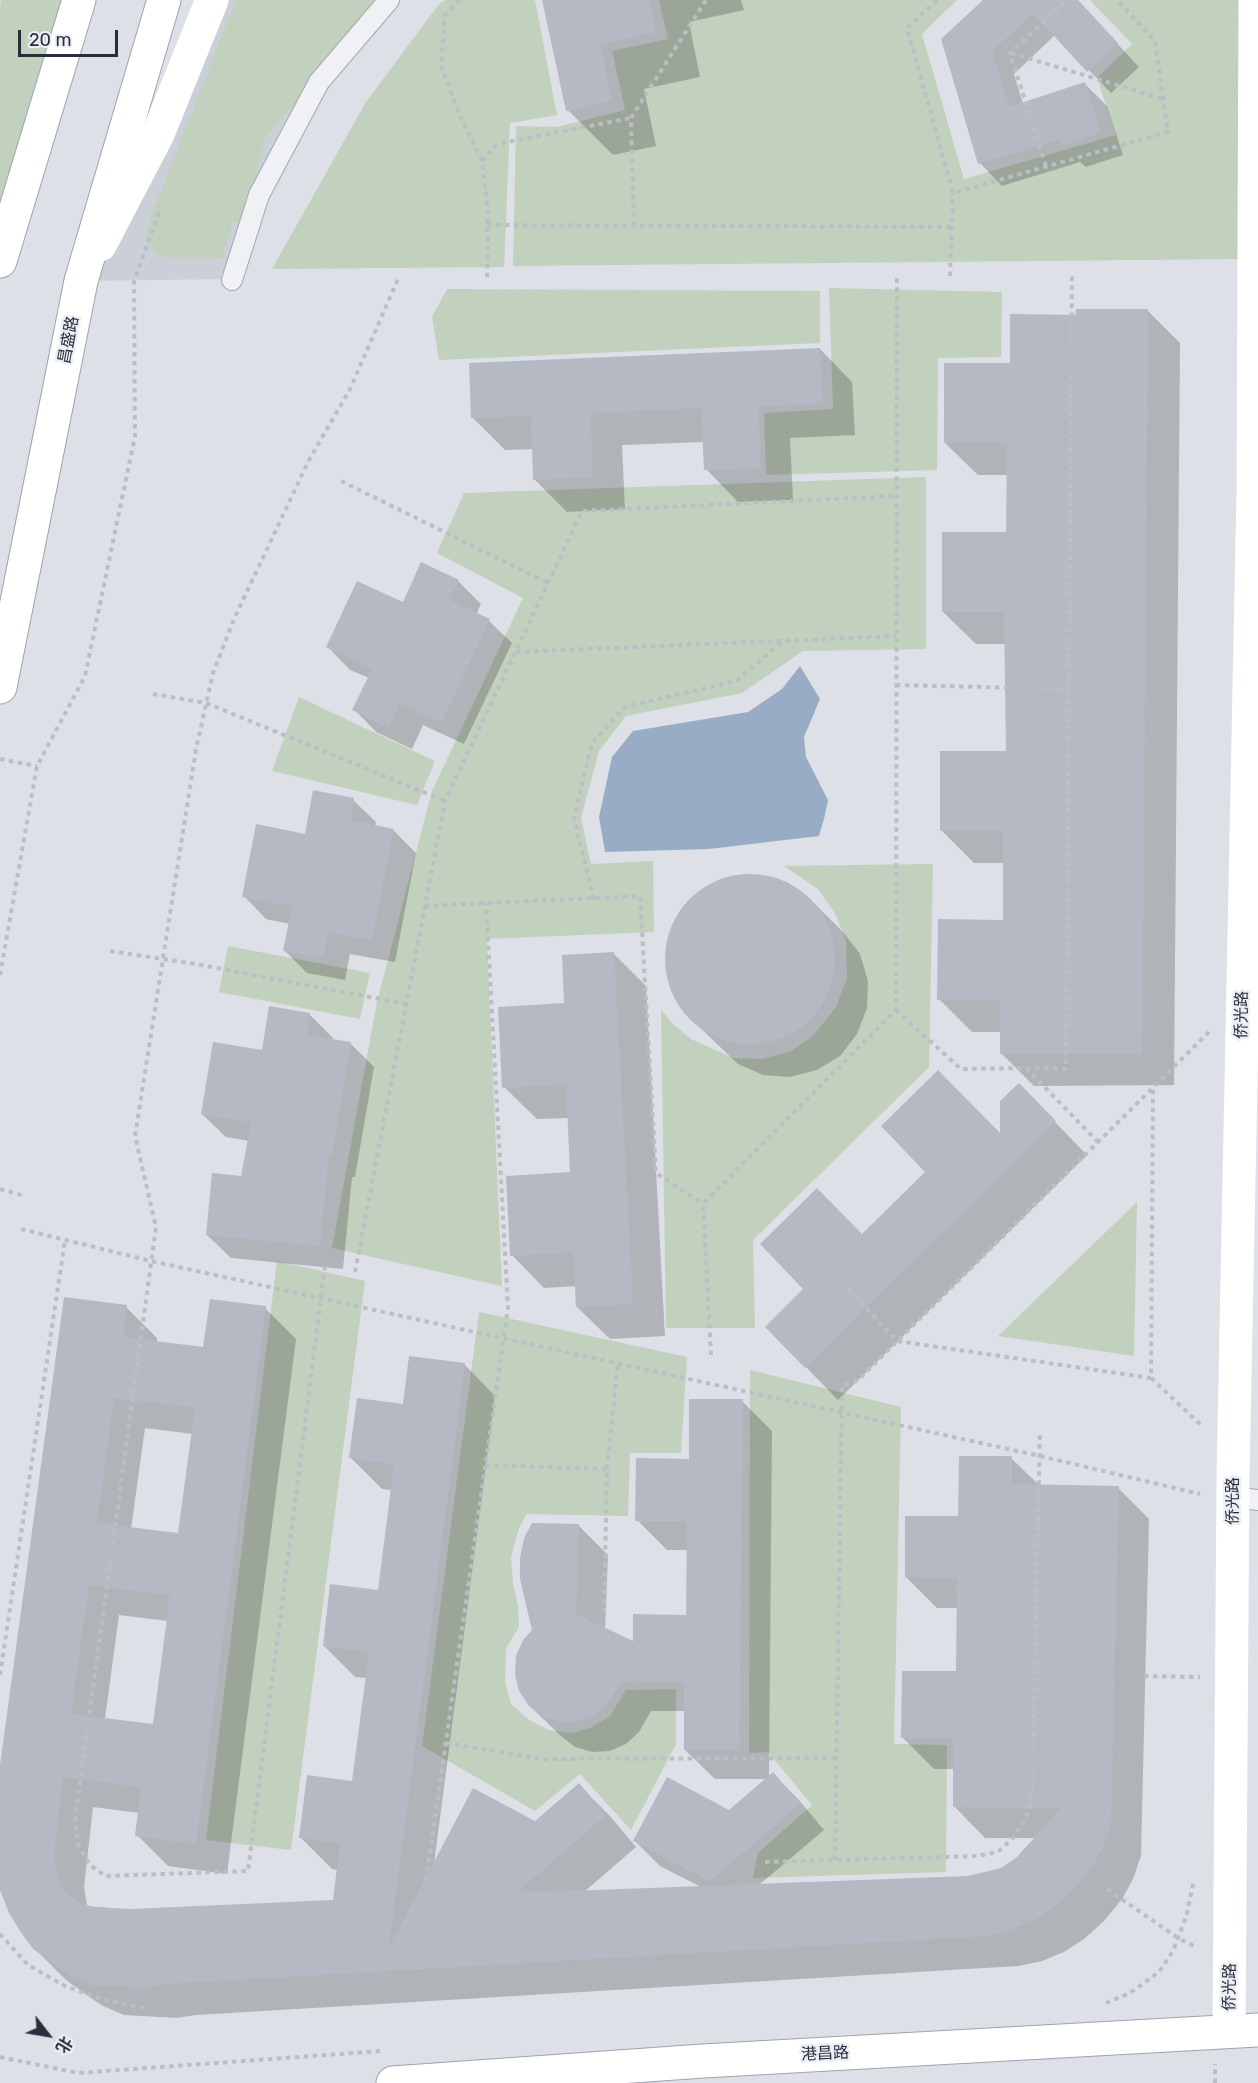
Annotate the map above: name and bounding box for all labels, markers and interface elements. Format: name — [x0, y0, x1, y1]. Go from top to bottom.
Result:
scale bar — [21, 18, 122, 56]
text: 20 m — [29, 29, 71, 51]
street label: 昌盛路 — [55, 315, 83, 365]
street label: 侨光路 — [1232, 991, 1252, 1039]
street label: 侨光路 — [1223, 1477, 1243, 1525]
street label: 侨光路 — [1220, 1963, 1240, 2011]
north arrow — [18, 2005, 78, 2065]
text: 北 — [52, 2033, 76, 2056]
street label: 港昌路 — [801, 2043, 849, 2065]

